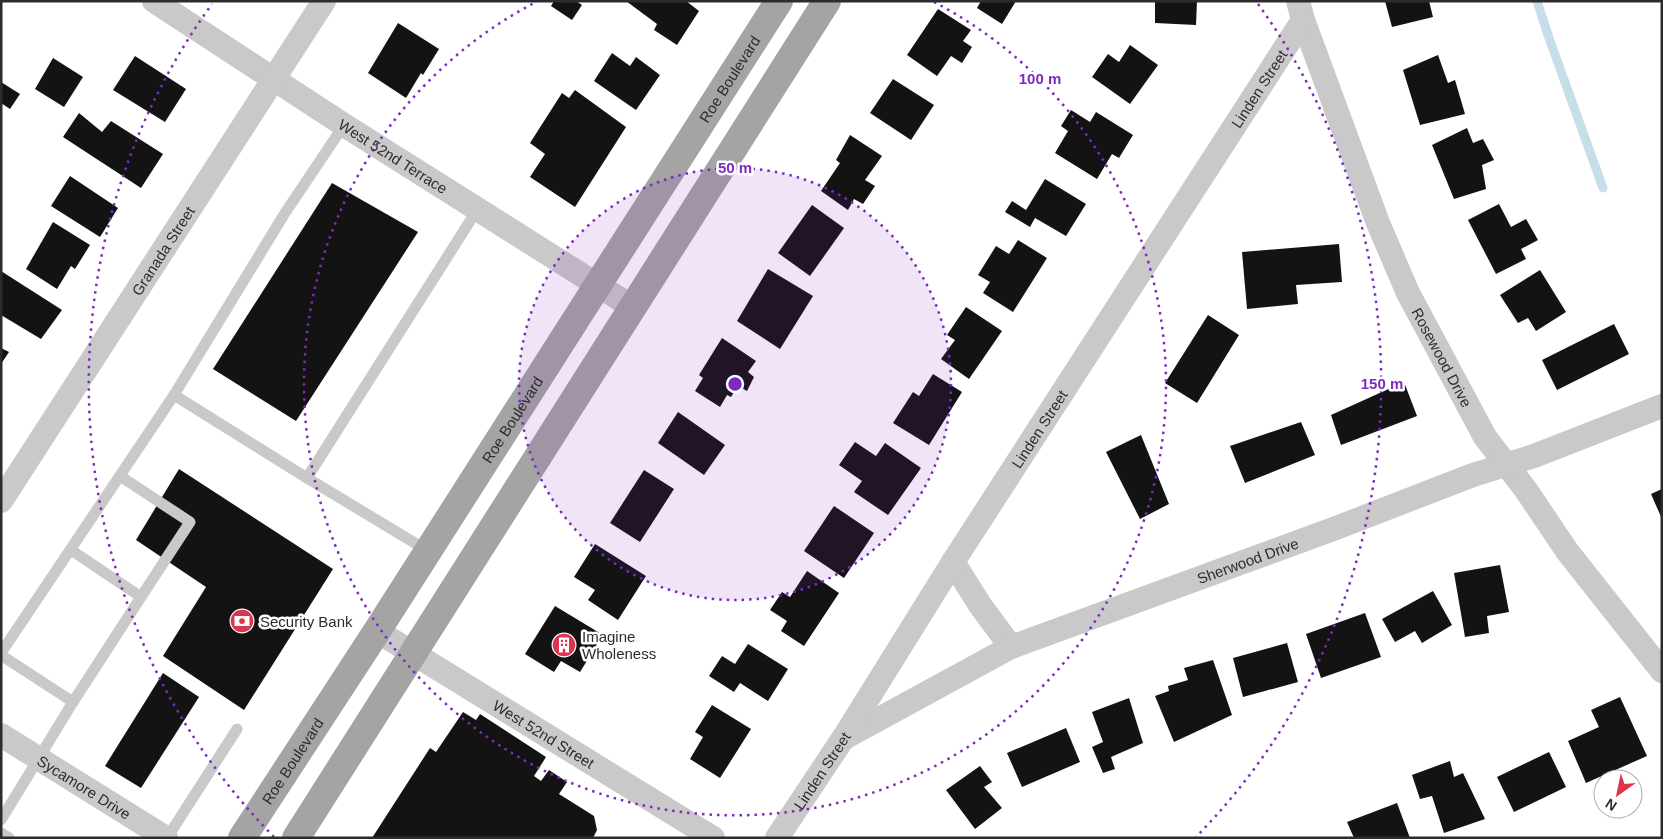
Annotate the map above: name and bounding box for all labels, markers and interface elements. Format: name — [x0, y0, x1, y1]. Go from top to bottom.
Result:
street label: Roe Boulevard — [695, 33, 763, 125]
street label: Linden Street — [1227, 46, 1291, 131]
text: 100 m — [1019, 70, 1061, 87]
street label: West 52nd Terrace — [336, 115, 451, 197]
text: 50 m — [718, 159, 752, 176]
street label: Granada Street — [128, 202, 198, 298]
street label: Rosewood Drive — [1409, 305, 1476, 410]
street label: Roe Boulevard — [478, 373, 546, 466]
centre of rings — [726, 375, 744, 393]
text: 150 m — [1361, 375, 1403, 392]
street label: Linden Street — [1008, 386, 1071, 471]
street label: Sherwood Drive — [1195, 534, 1301, 587]
bank icon: Security Bank — [229, 608, 255, 634]
place label: Security Bank — [260, 613, 353, 630]
place label: Imagine Wholeness — [582, 628, 656, 662]
building icon: Imagine Wholeness — [551, 632, 577, 658]
street label: West 52nd Street — [490, 696, 598, 772]
street label: Roe Boulevard — [258, 715, 326, 807]
street label: Linden Street — [790, 728, 854, 812]
street label: Sycamore Drive — [34, 751, 134, 822]
north arrow — [1593, 769, 1643, 819]
text: N — [1602, 795, 1620, 814]

